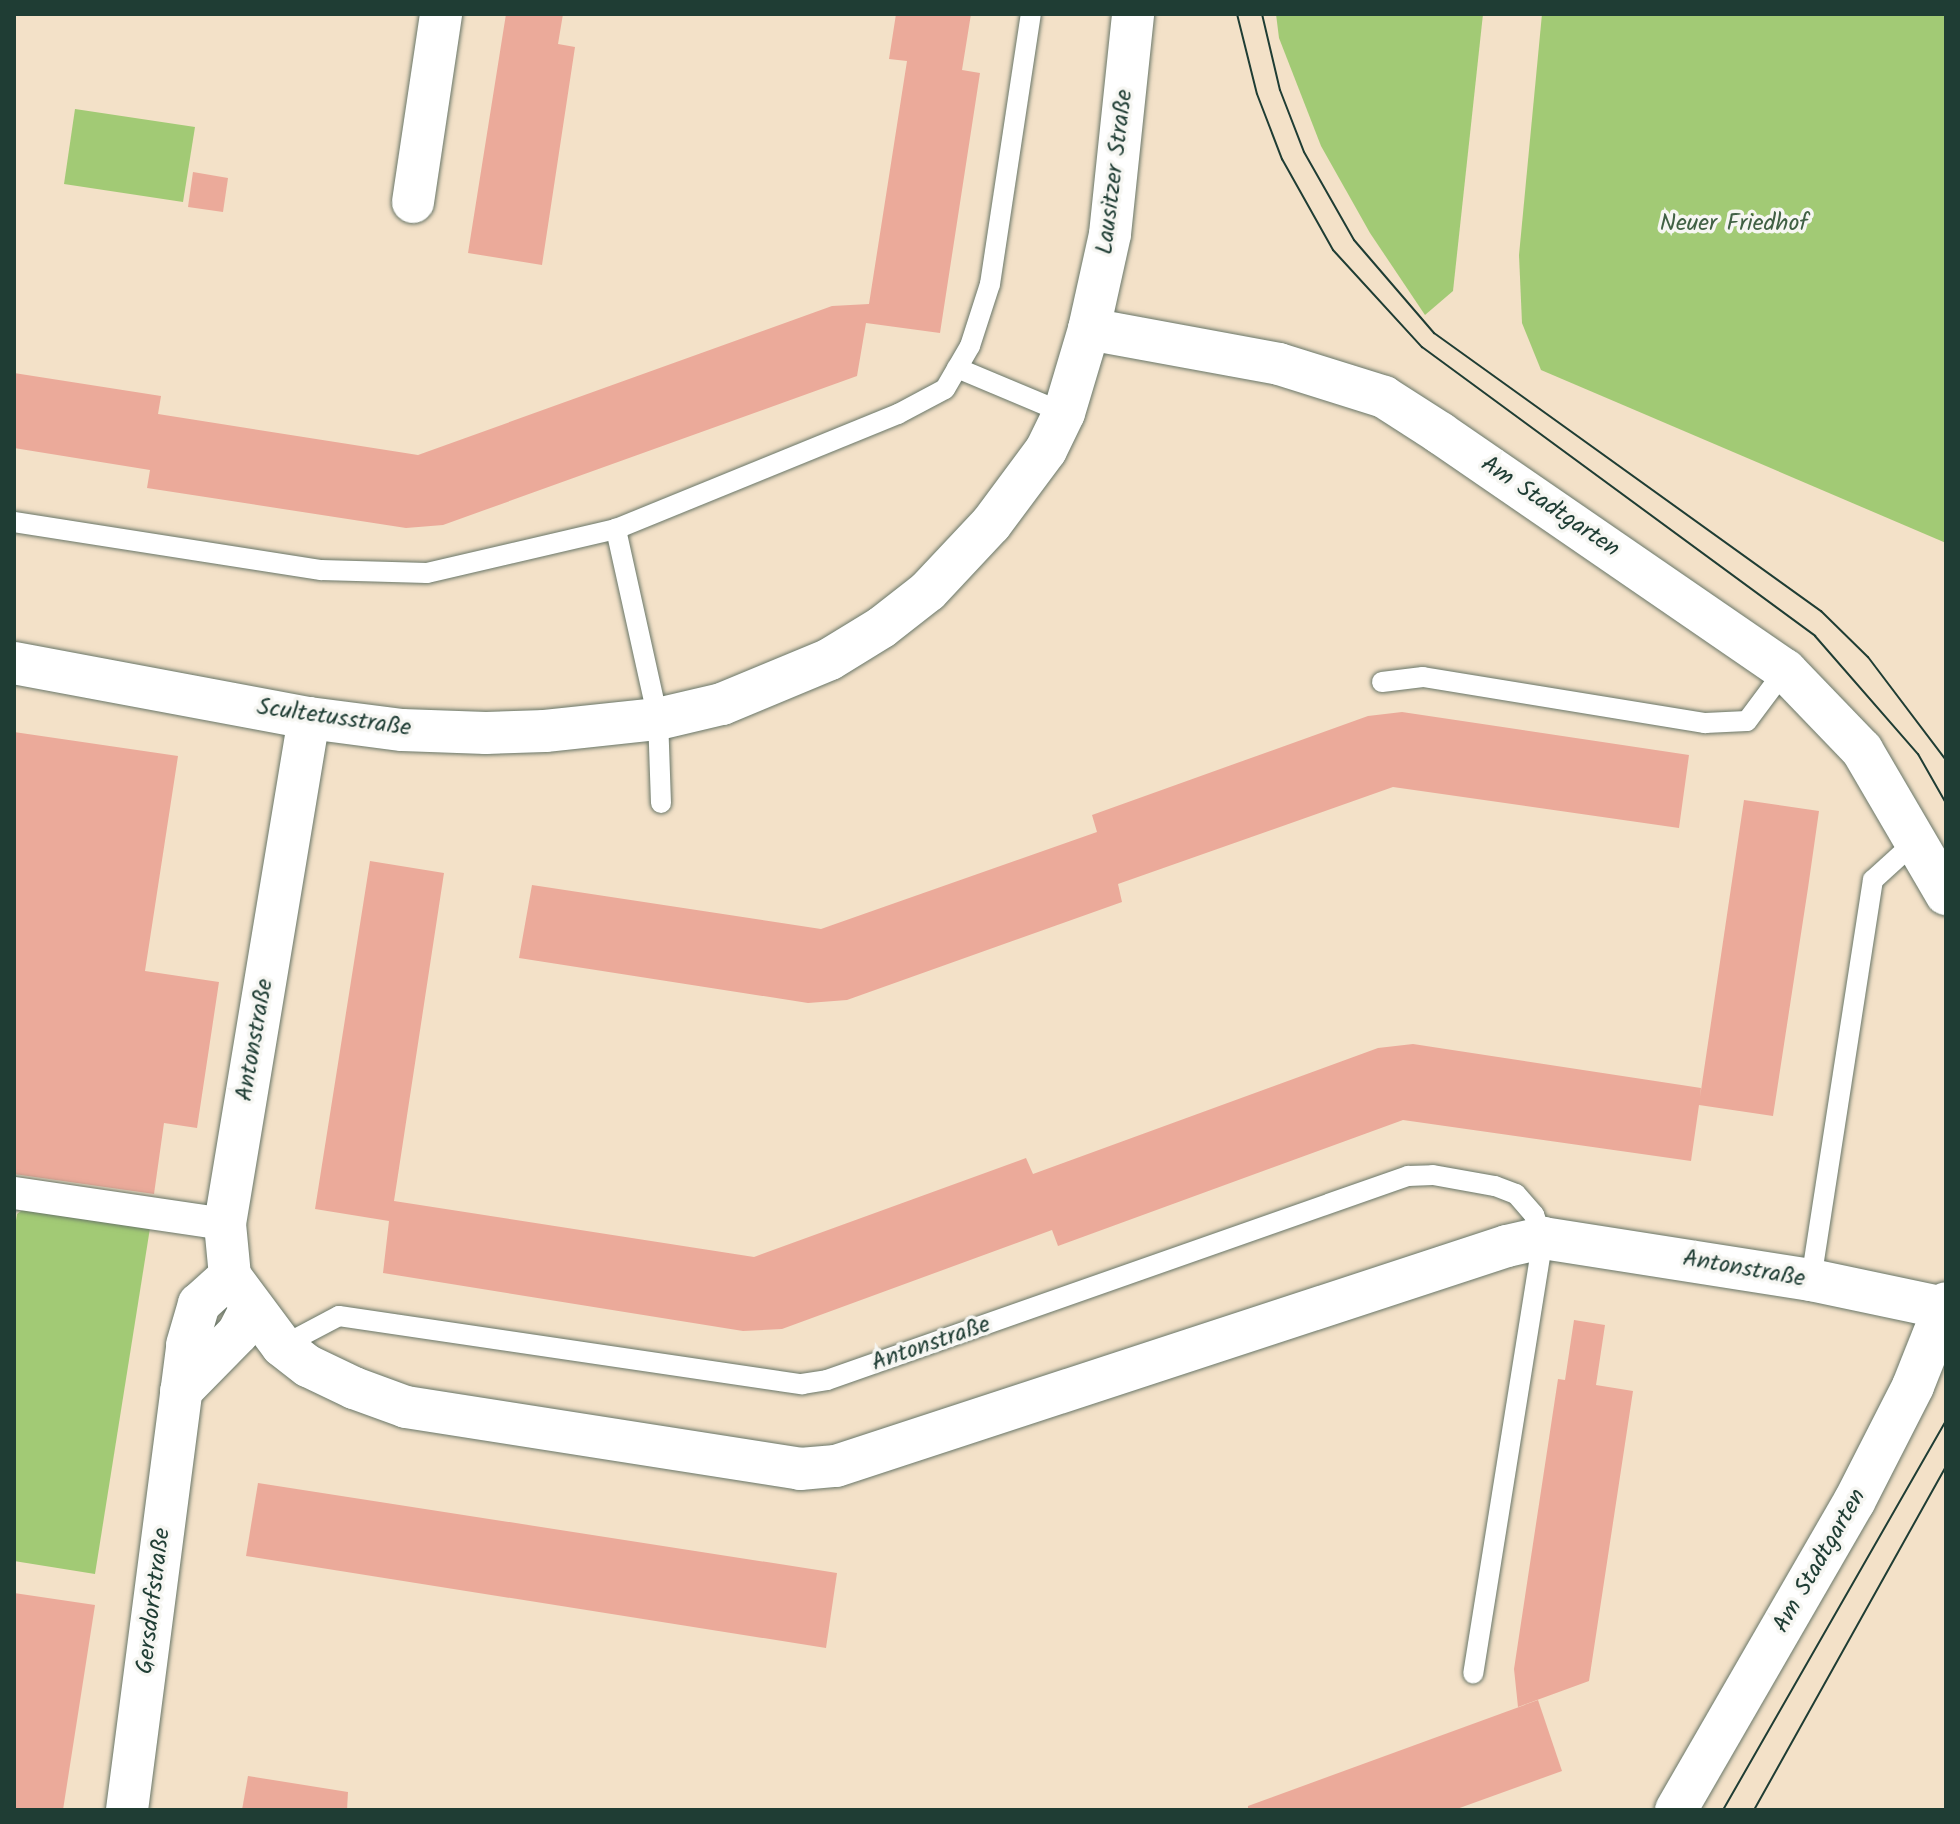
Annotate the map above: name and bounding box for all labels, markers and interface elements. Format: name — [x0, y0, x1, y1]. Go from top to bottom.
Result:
street label: Lausitzer Straße — [1091, 88, 1139, 256]
park label: Neuer Friedhof — [1660, 210, 1808, 238]
street label: Am Stadtgarten — [1475, 450, 1625, 564]
street label: Scultetusstraße — [255, 693, 413, 743]
street label: Antonstraße — [230, 976, 280, 1104]
street label: Antonstraße — [1680, 1244, 1808, 1294]
street label: Antonstraße — [868, 1310, 994, 1378]
street label: Am Stadtgarten — [1767, 1484, 1873, 1638]
street label: Gersdorfstraße — [131, 1526, 177, 1676]

